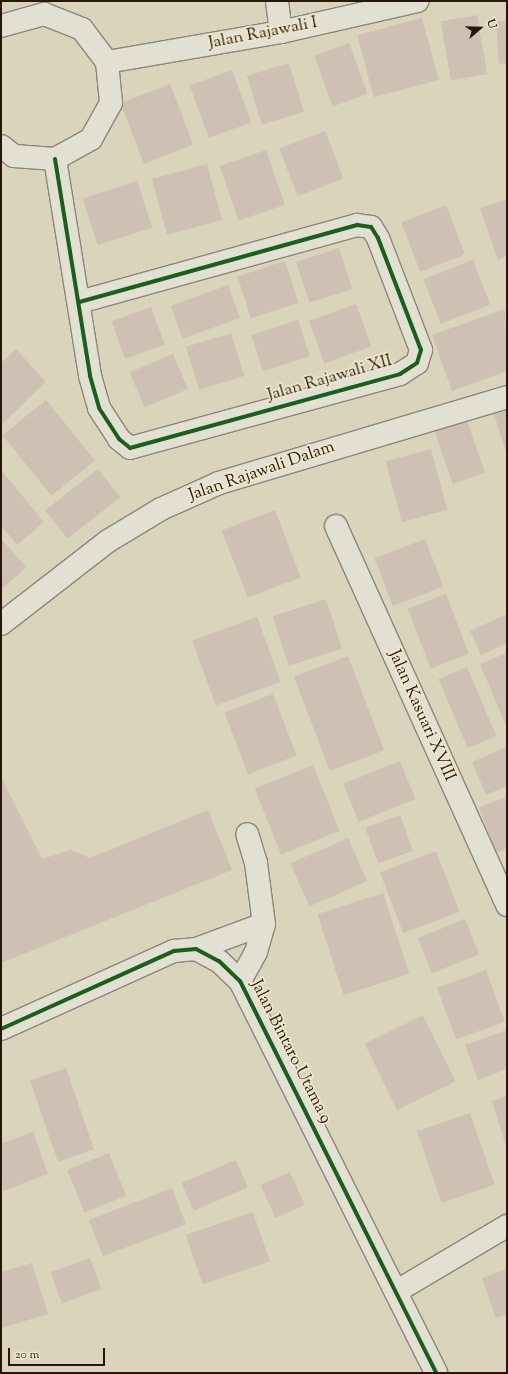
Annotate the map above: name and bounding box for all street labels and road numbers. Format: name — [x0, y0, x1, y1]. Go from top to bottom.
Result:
street label: Jalan Rajawali I — [207, 13, 319, 55]
street label: Jalan Rajawali XII — [265, 351, 395, 407]
street label: Jalan Rajawali Dalam — [186, 437, 338, 507]
street label: Jalan Kasuari XVIII — [383, 647, 459, 785]
street label: Jalan Bintaro Utama 9 — [245, 977, 335, 1127]

